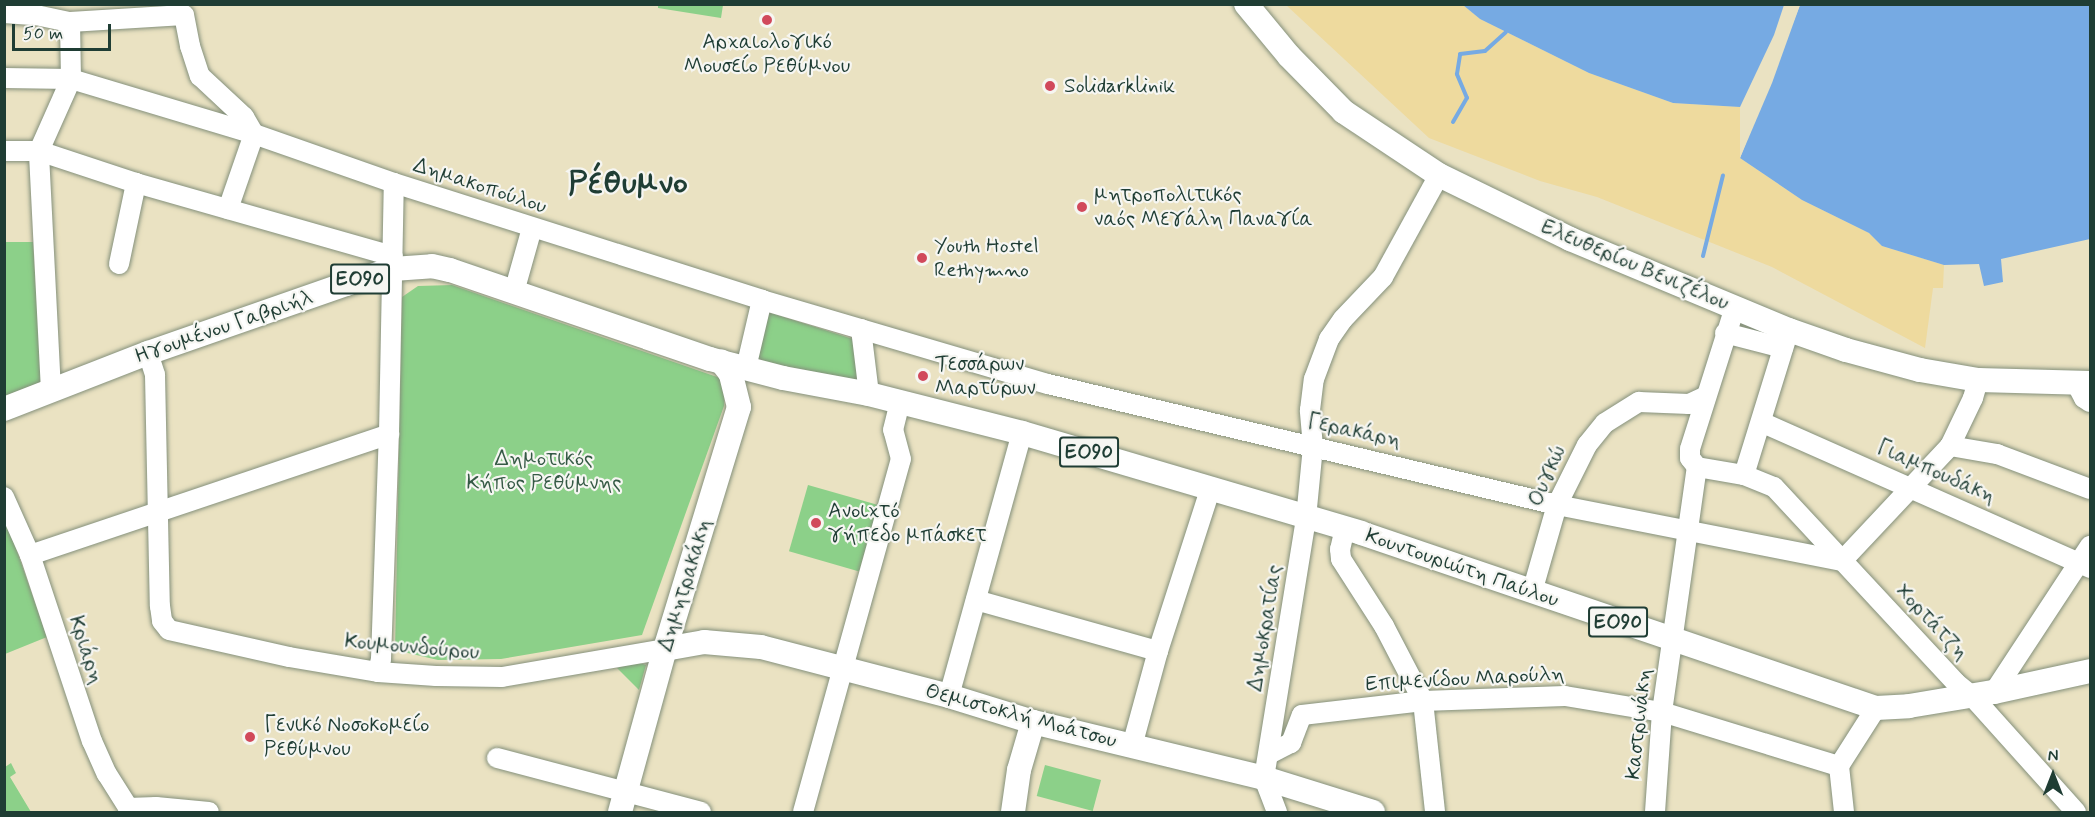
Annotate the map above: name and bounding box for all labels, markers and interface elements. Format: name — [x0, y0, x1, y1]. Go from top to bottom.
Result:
scale bar — [15, 12, 114, 50]
marker: Αρχαιολογικό Μουσείο Ρεθύμνου — [760, 13, 774, 27]
text: 50 m — [23, 22, 63, 46]
place label: Αρχαιολογικό Μουσείο Ρεθύμνου — [684, 29, 850, 79]
place label: Solidarklinik — [1064, 73, 1175, 99]
marker: Solidarklinik — [1041, 77, 1059, 95]
street label: Δημακοπούλου — [410, 153, 550, 219]
district label: Ρέθυμνο — [568, 165, 688, 205]
place label: μητροπολιτικός ναός Μεγάλη Παναγία — [1094, 182, 1313, 232]
marker: μητροπολιτικός ναός Μεγάλη Παναγία — [1075, 200, 1089, 214]
street label: Ελευθερίου Βενιζέλου — [1537, 214, 1733, 316]
place label: Youth Hostel Rethymno — [934, 233, 1039, 283]
marker: Youth Hostel Rethymno — [915, 251, 929, 265]
road number: ΕΟ90 — [330, 262, 390, 296]
street label: Ηγουμένου Γαβριήλ — [132, 285, 316, 369]
place label: Τεσσάρων Μαρτύρων — [935, 351, 1036, 401]
marker: Τεσσάρων Μαρτύρων — [916, 369, 930, 383]
street label: Γερακάρη — [1305, 409, 1403, 453]
road number: ΕΟ90 — [1059, 435, 1119, 469]
street label: Γιαμπουδάκη — [1873, 435, 1999, 509]
street label: Ουγκώ — [1522, 442, 1572, 510]
park label: Δημοτικός Κήπος Ρεθύμνης — [467, 446, 621, 496]
place label: Ανοιχτό γήπεδο μπάσκετ — [828, 498, 987, 548]
street label: Δημητρακάκη — [653, 516, 717, 654]
marker: Ανοιχτό γήπεδο μπάσκετ — [809, 516, 823, 530]
street label: Κουντουριώτη Παύλου — [1362, 523, 1562, 613]
street label: Δημοκρατίας — [1243, 563, 1287, 693]
street label: Χορτάτζη — [1890, 579, 1974, 665]
road number: ΕΟ90 — [1588, 605, 1648, 639]
street label: Κριάρη — [63, 613, 109, 687]
street label: Κουμουνδούρου — [344, 629, 480, 665]
street label: Επιμενίδου Μαρούλη — [1365, 661, 1565, 697]
street label: Καστρινάκη — [1621, 667, 1657, 781]
street label: Θεμιστοκλή Μοάτσου — [923, 678, 1119, 754]
place label: Γενικό Νοσοκομείο Ρεθύμνου — [264, 712, 429, 762]
marker: Γενικό Νοσοκομείο Ρεθύμνου — [241, 728, 259, 746]
north arrow — [2023, 745, 2083, 805]
text: N — [2048, 746, 2058, 767]

